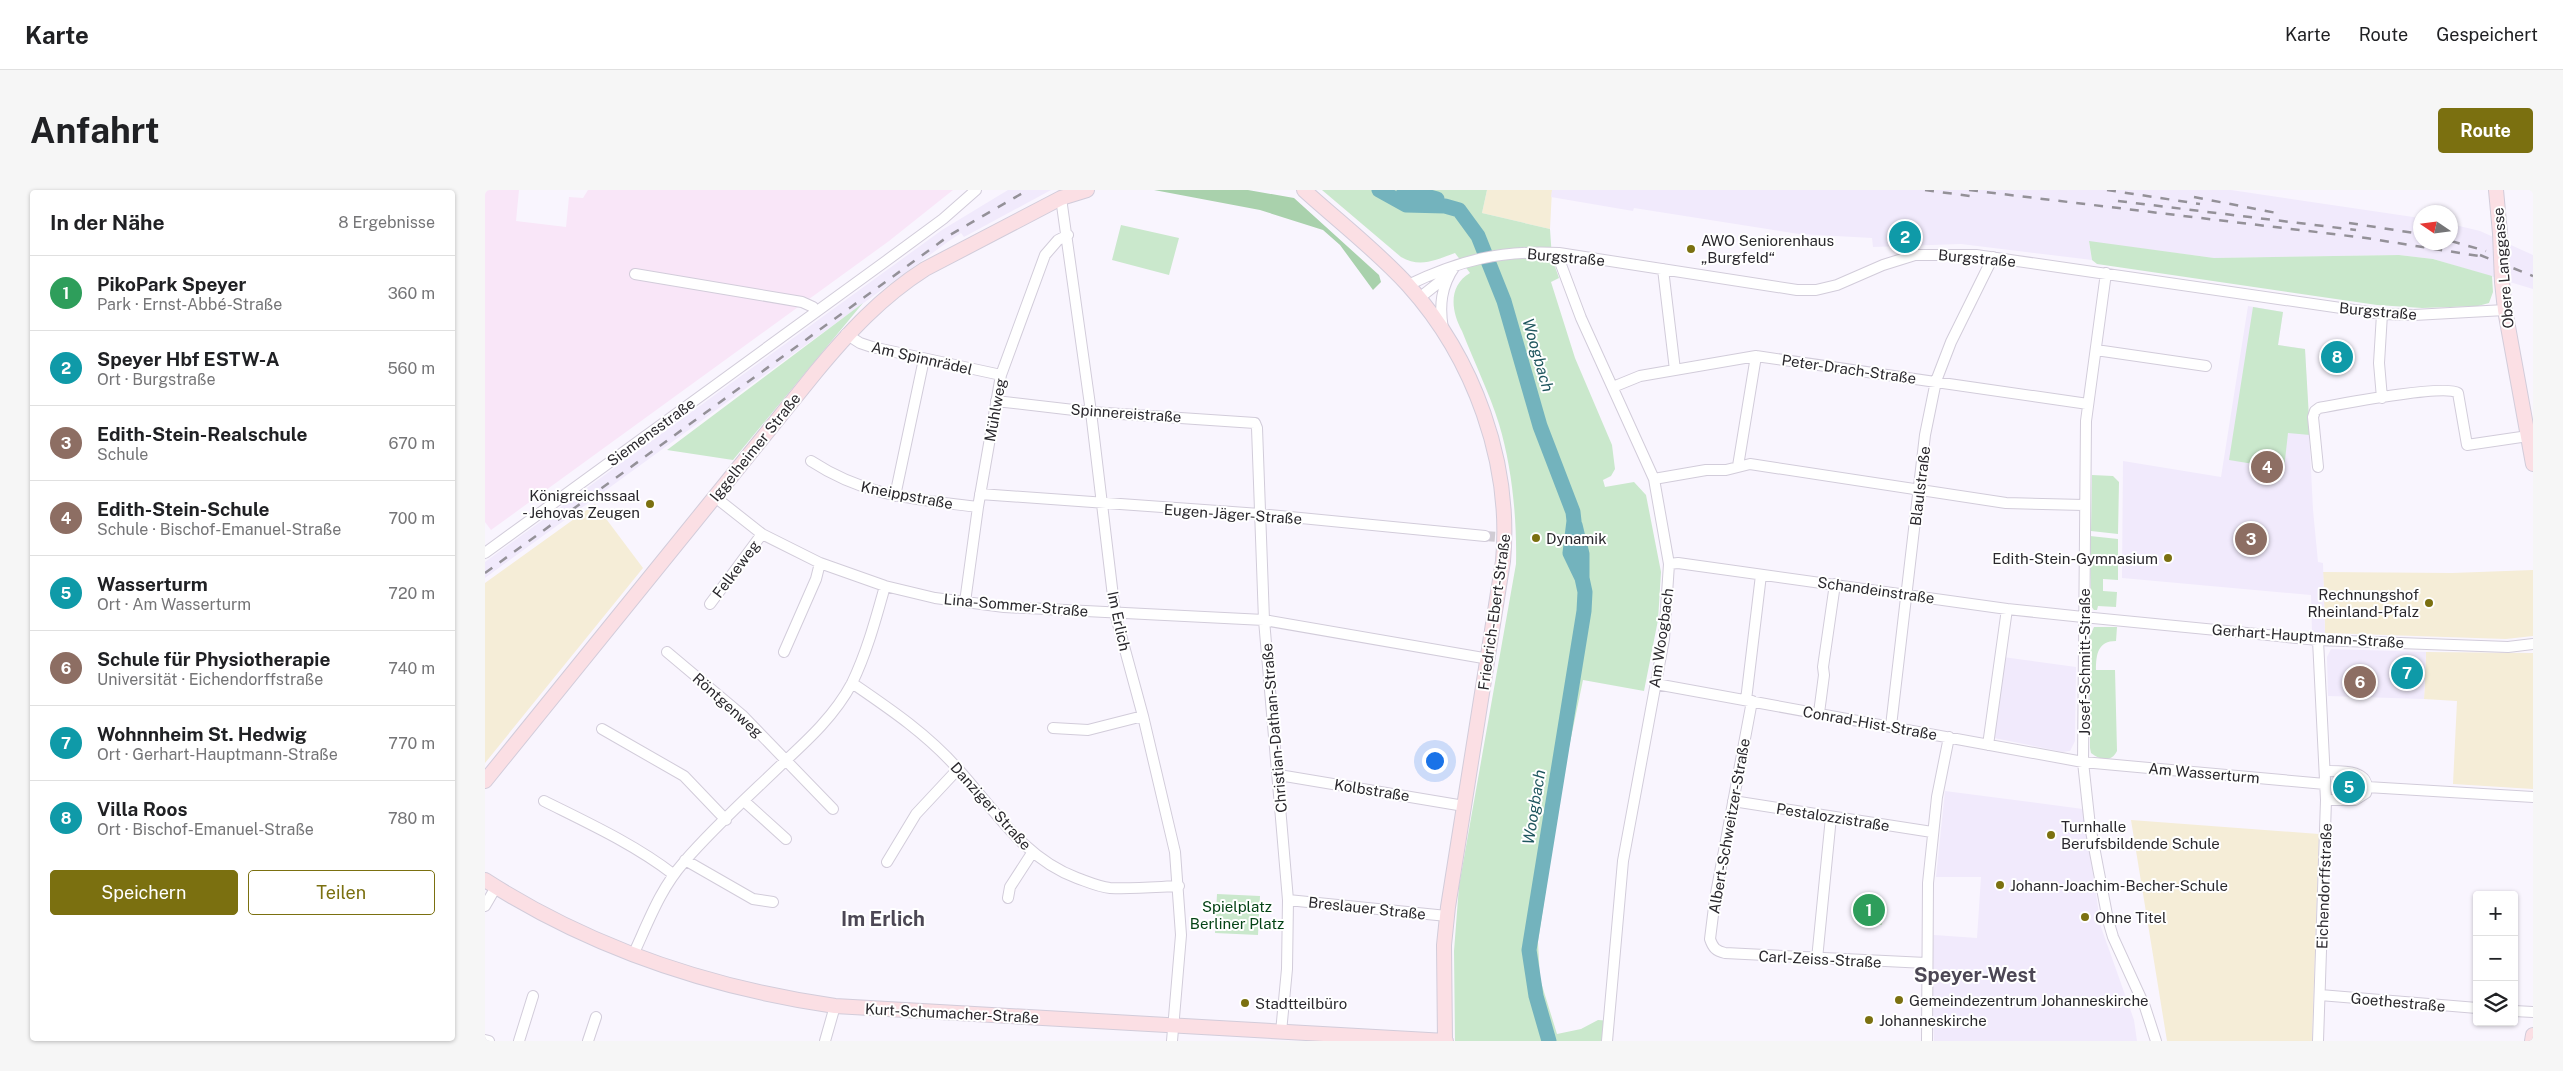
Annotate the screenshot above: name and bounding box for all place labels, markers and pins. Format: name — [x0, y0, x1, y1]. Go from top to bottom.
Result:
pin: 2 — [1889, 218, 1921, 256]
place label: AWO Seniorenhaus „Burgfeld“ — [1701, 232, 1834, 266]
marker: AWO Seniorenhaus „Burgfeld“ — [1685, 243, 1697, 255]
pin: 8 — [2321, 338, 2353, 376]
pin: 4 — [2251, 448, 2283, 486]
place label: Königreichssaal - Jehovas Zeugen — [522, 487, 640, 521]
marker: Königreichssaal - Jehovas Zeugen — [644, 498, 656, 510]
pin: 3 — [2235, 520, 2267, 558]
place label: Dynamik — [1546, 530, 1607, 547]
marker: Dynamik — [1530, 532, 1542, 544]
place label: Edith-Stein-Gymnasium — [1992, 550, 2158, 567]
marker: Edith-Stein-Gymnasium — [2162, 552, 2174, 564]
place label: Rechnungshof Rheinland-Pfalz — [2308, 586, 2419, 620]
marker: Rechnungshof Rheinland-Pfalz — [2423, 597, 2435, 609]
pin: 7 — [2391, 654, 2423, 692]
pin: 6 — [2344, 663, 2376, 701]
pin: 5 — [2333, 768, 2365, 806]
place label: Turnhalle Berufsbildende Schule — [2061, 818, 2220, 852]
marker: Turnhalle Berufsbildende Schule — [2045, 829, 2057, 841]
place label: Johann-Joachim-Becher-Schule — [2010, 877, 2228, 894]
marker: Johann-Joachim-Becher-Schule — [1994, 879, 2006, 891]
pin: 1 — [1853, 891, 1885, 929]
place label: Ohne Titel — [2095, 909, 2167, 926]
marker: Ohne Titel — [2079, 911, 2091, 923]
place label: Gemeindezentrum Johanneskirche — [1909, 992, 2149, 1009]
marker: Gemeindezentrum Johanneskirche — [1893, 994, 1905, 1006]
place label: Stadtteilbüro — [1255, 995, 1347, 1012]
marker: Stadtteilbüro — [1239, 997, 1251, 1009]
place label: Johanneskirche — [1879, 1012, 1987, 1029]
marker: Johanneskirche — [1863, 1014, 1875, 1026]

